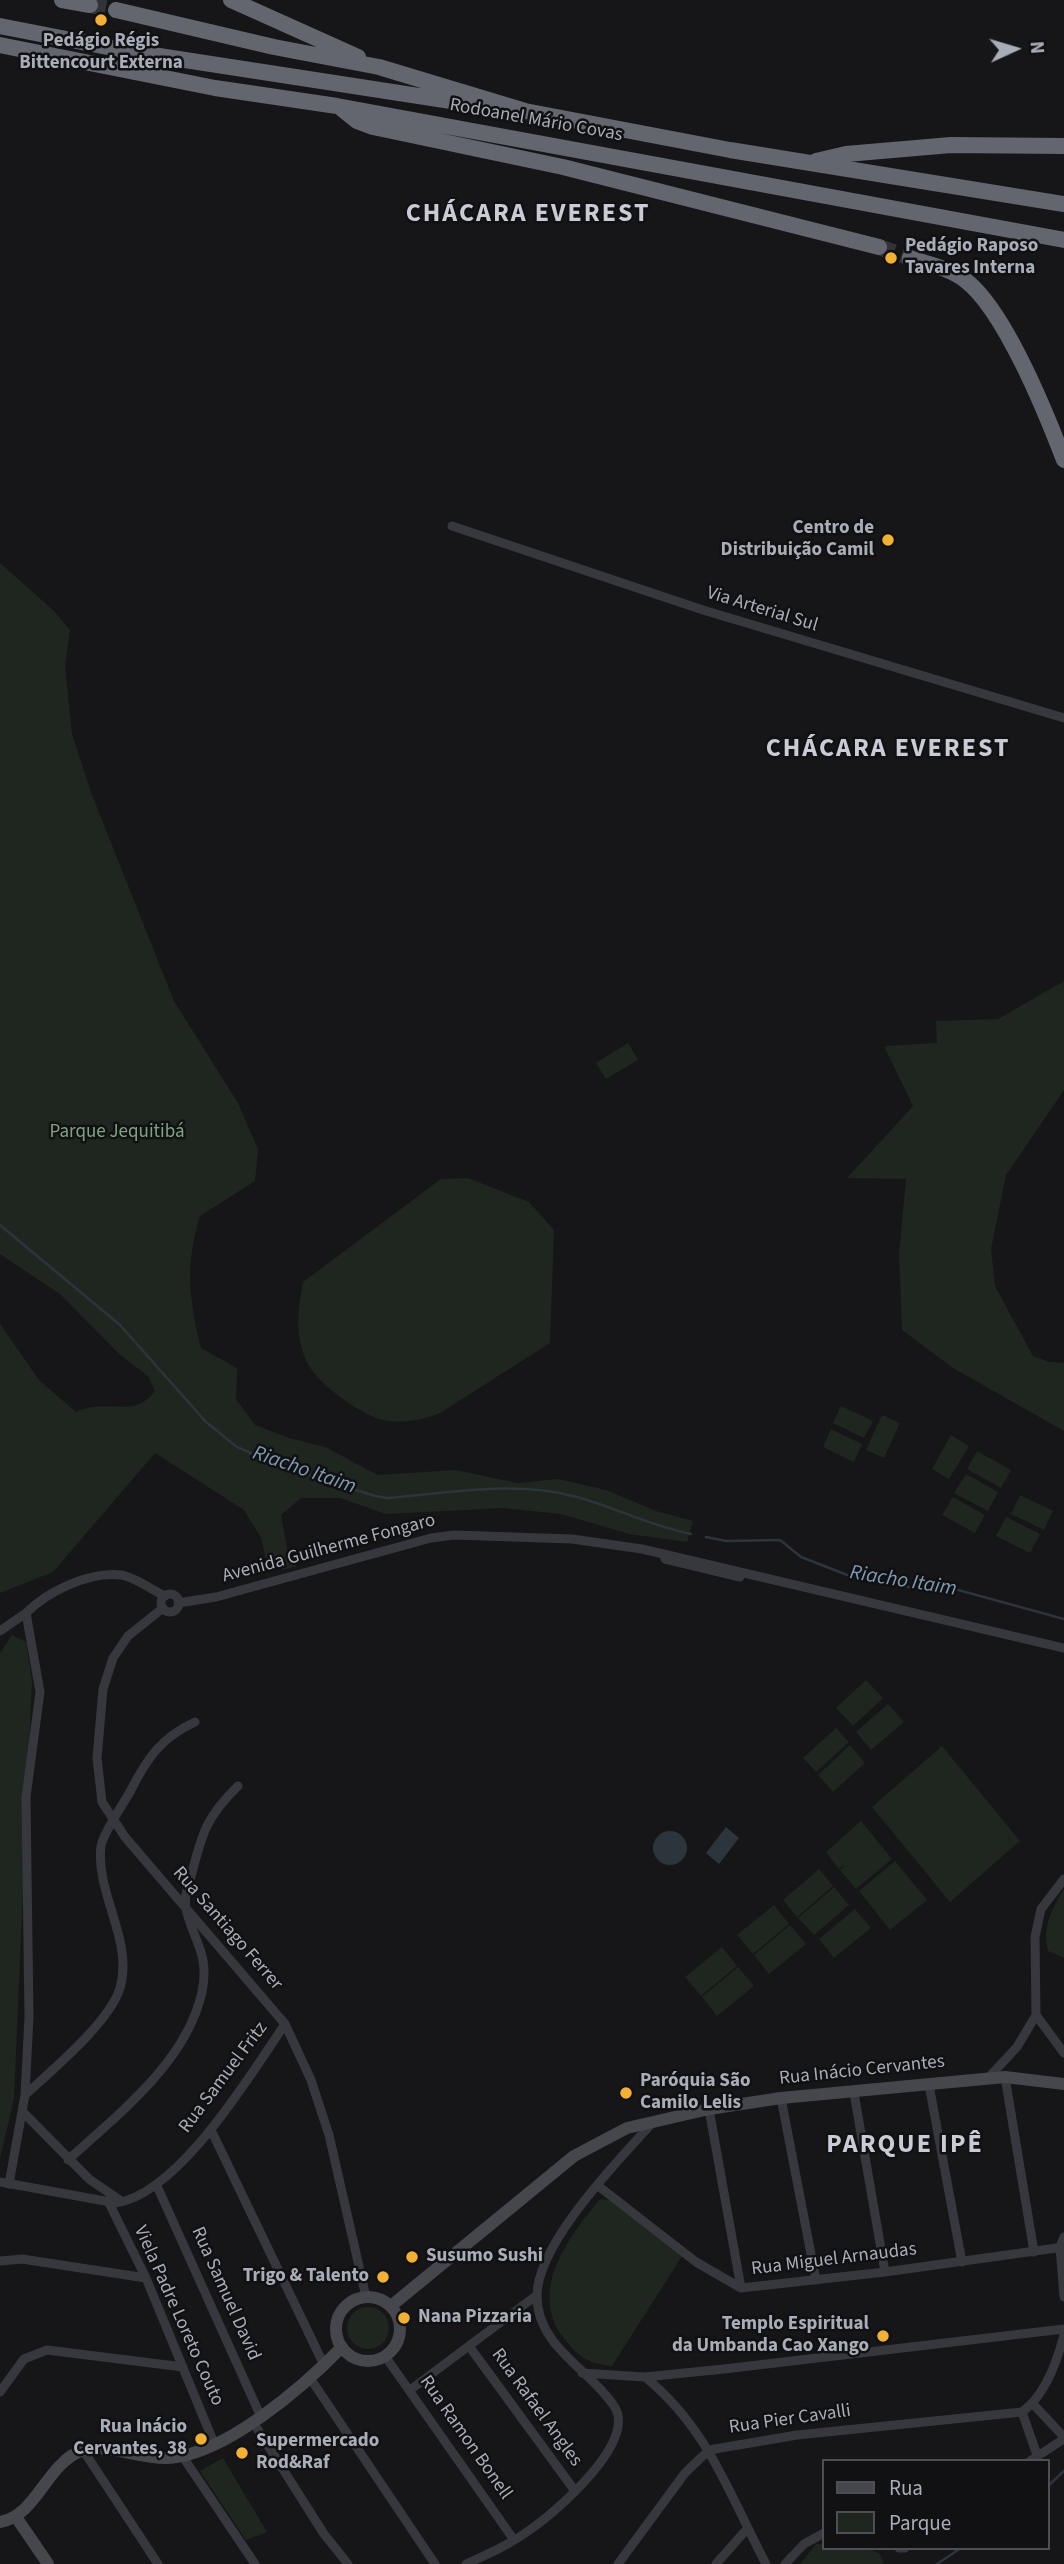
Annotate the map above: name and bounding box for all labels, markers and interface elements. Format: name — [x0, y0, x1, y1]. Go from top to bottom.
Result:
marker: Pedágio Régis Bittencourt Externa — [93, 12, 109, 28]
north arrow — [980, 14, 1050, 84]
place label: Pedágio Régis Bittencourt Externa — [19, 31, 183, 75]
text: N — [1023, 40, 1050, 55]
street label: Rodoanel Mário Covas — [448, 95, 624, 147]
district label: CHÁCARA EVEREST — [408, 199, 648, 231]
place label: Pedágio Raposo Tavares Interna — [905, 236, 1038, 280]
marker: Pedágio Raposo Tavares Interna — [883, 250, 899, 266]
place label: Centro de Distribuição Camil — [721, 518, 874, 562]
marker: Centro de Distribuição Camil — [880, 532, 896, 548]
street label: Via Arterial Sul — [704, 582, 820, 638]
district label: CHÁCARA EVEREST — [768, 734, 1008, 766]
park label: Parque Jequitibá — [49, 1122, 185, 1144]
water label: Riacho Itaim — [249, 1442, 359, 1500]
street label: Avenida Guilherme Fongaro — [220, 1510, 438, 1588]
water label: Riacho Itaim — [848, 1561, 958, 1603]
street label: Rua Santiago Ferrer — [167, 1863, 287, 1995]
street label: Rua Samuel Fritz — [175, 2018, 273, 2138]
street label: Rua Inácio Cervantes — [778, 2051, 946, 2091]
place label: Paróquia São Camilo Lelis — [640, 2071, 750, 2115]
marker: Paróquia São Camilo Lelis — [618, 2085, 634, 2101]
district label: PARQUE IPÊ — [828, 2130, 982, 2162]
street label: Viela Padre Loreto Couto — [128, 2222, 228, 2410]
street label: Rua Samuel David — [185, 2224, 265, 2364]
street label: Rua Miguel Arnaudas — [750, 2239, 918, 2281]
place label: Susumo Sushi — [426, 2246, 543, 2268]
marker: Susumo Sushi — [404, 2249, 420, 2265]
place label: Trigo & Talento — [243, 2266, 369, 2288]
marker: Trigo & Talento — [375, 2269, 391, 2285]
place label: Nana Pizzaria — [418, 2307, 532, 2329]
marker: Nana Pizzaria — [396, 2310, 412, 2326]
place label: Templo Espiritual da Umbanda Cao Xango — [672, 2314, 869, 2358]
marker: Templo Espiritual da Umbanda Cao Xango — [875, 2328, 891, 2344]
street label: Rua Rafael Angles — [486, 2345, 586, 2471]
street label: Rua Ramon Bonell — [414, 2372, 516, 2504]
street label: Rua Pier Cavalli — [728, 2400, 852, 2440]
place label: Rua Inácio Cervantes, 38 — [73, 2417, 187, 2461]
marker: Rua Inácio Cervantes, 38 — [193, 2431, 209, 2447]
place label: Supermercado Rod&Raf — [256, 2431, 379, 2475]
marker: Supermercado Rod&Raf — [234, 2445, 250, 2461]
legend — [822, 2459, 1050, 2550]
text: Rua — [889, 2473, 923, 2503]
text: Parque — [889, 2508, 951, 2538]

